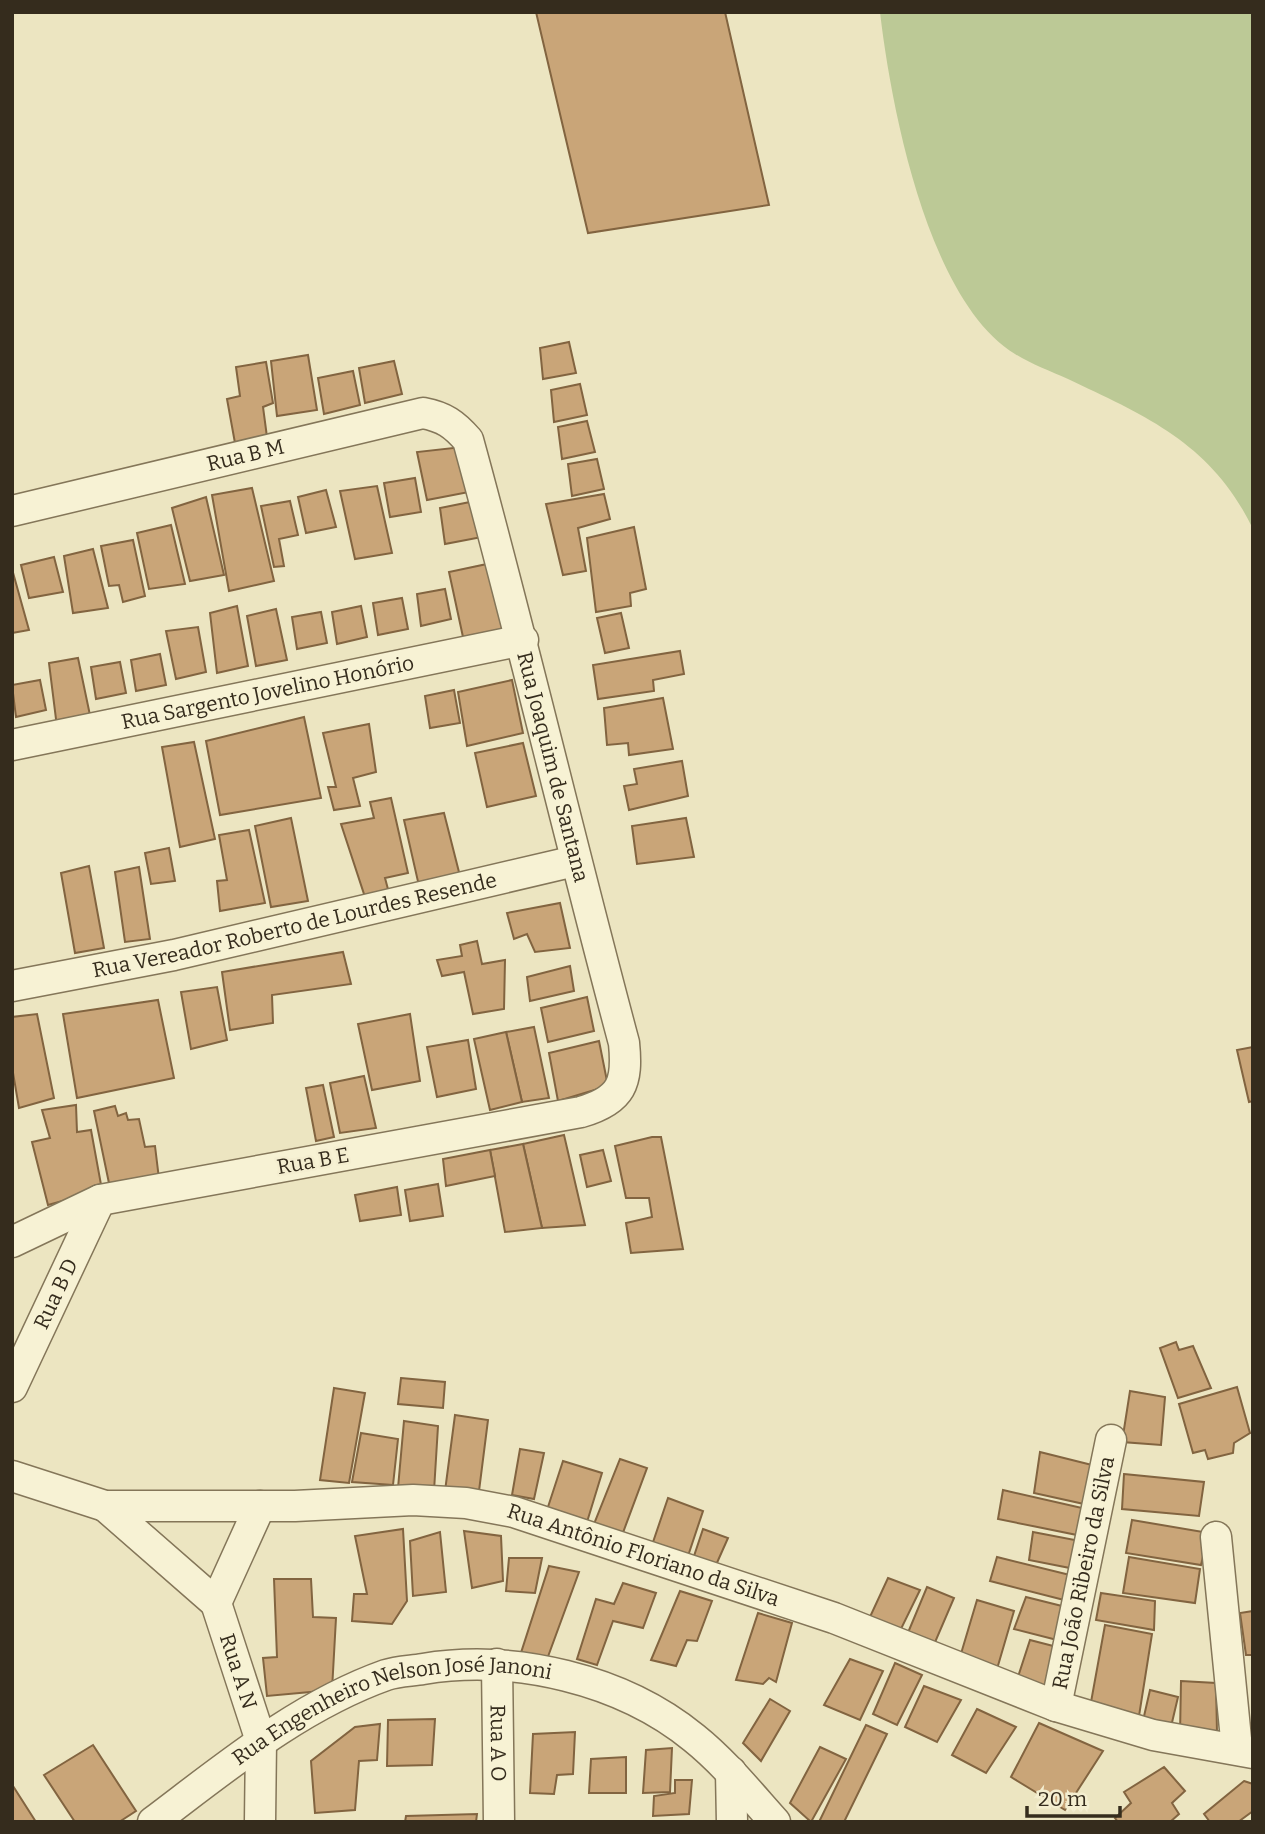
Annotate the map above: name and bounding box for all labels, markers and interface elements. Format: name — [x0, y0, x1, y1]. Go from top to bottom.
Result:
street label: Rua B M — [204, 434, 287, 477]
street label: Rua Joaquim de Santana — [511, 649, 595, 885]
street label: Rua Sargento Jovelino Honório — [119, 650, 416, 735]
street label: Rua Vereador Roberto de Lourdes Resende — [90, 867, 499, 983]
street label: Rua B E — [275, 1142, 351, 1180]
street label: Rua B D — [28, 1254, 84, 1333]
street label: Rua João Ribeiro da Silva — [1047, 1453, 1120, 1692]
street label: Rua Antônio Floriano da Silva — [504, 1498, 783, 1612]
street label: Rua A N — [214, 1630, 263, 1713]
street label: Rua Engenheiro Nelson José Janoni — [227, 1652, 554, 1771]
street label: Rua A O — [485, 1704, 511, 1782]
scale bar — [1027, 1774, 1120, 1818]
text: 20 m — [1038, 1786, 1087, 1812]

